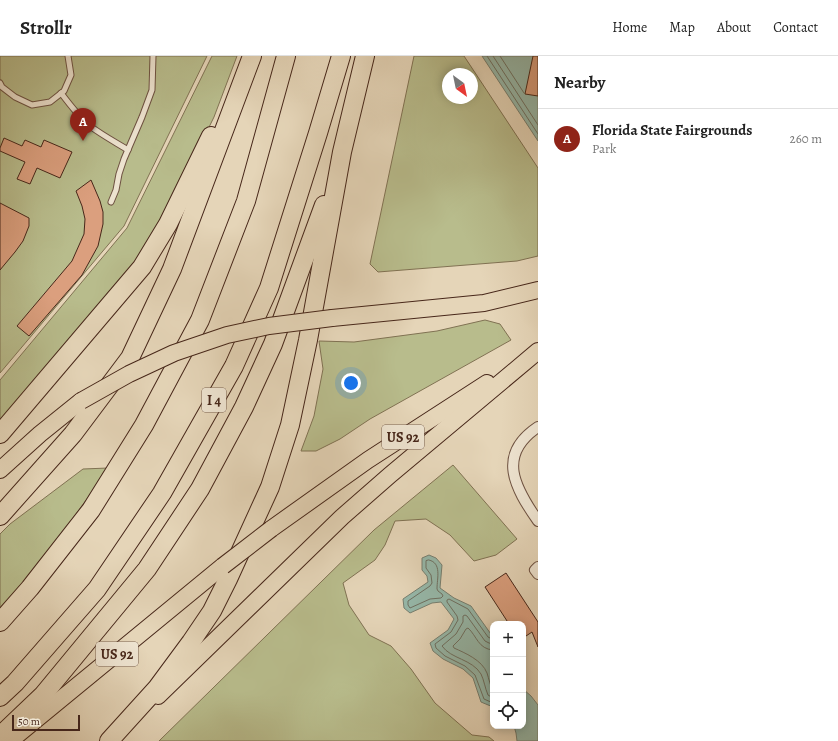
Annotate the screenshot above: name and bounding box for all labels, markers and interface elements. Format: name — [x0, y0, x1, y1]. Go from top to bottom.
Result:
text: Strollr — [20, 15, 72, 41]
text: Home — [612, 18, 647, 37]
text: Map — [669, 18, 695, 37]
text: About — [717, 18, 751, 37]
text: Contact — [773, 18, 818, 37]
north arrow — [442, 68, 478, 104]
text: Nearby — [554, 71, 605, 94]
pin: A — [70, 108, 96, 141]
text: Florida State Fairgrounds — [592, 120, 752, 140]
text: A — [563, 130, 571, 147]
text: 260 m — [789, 130, 822, 147]
text: Park — [592, 140, 616, 157]
your location — [341, 373, 361, 393]
road number: I 4 — [202, 388, 226, 412]
road number: US 92 — [382, 425, 424, 449]
map controls — [490, 621, 526, 729]
button: + — [490, 621, 526, 657]
road number: US 92 — [96, 642, 138, 666]
button: − — [490, 657, 526, 693]
button: locate — [490, 693, 526, 729]
scale bar — [12, 713, 80, 732]
text: 50 m — [18, 714, 40, 729]

